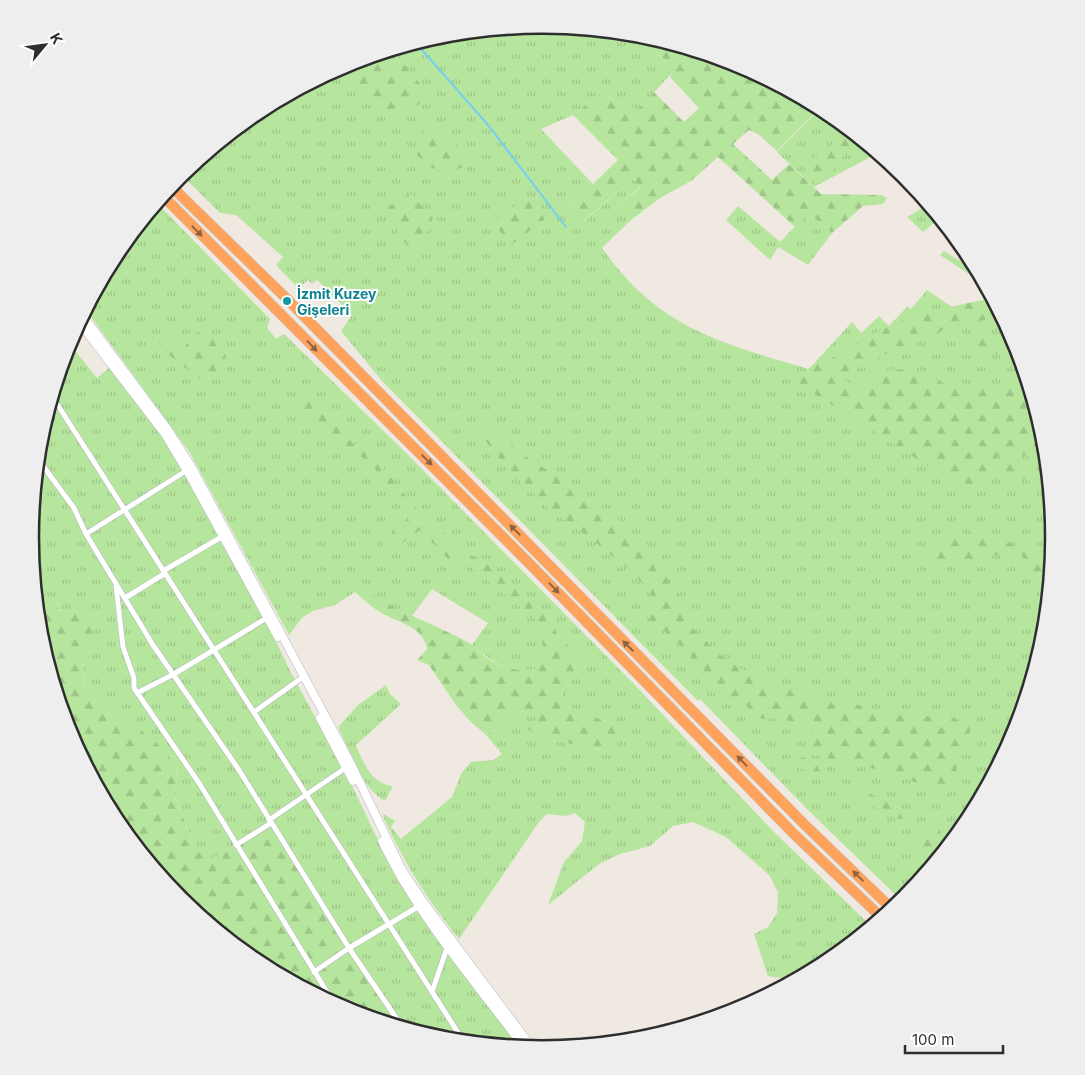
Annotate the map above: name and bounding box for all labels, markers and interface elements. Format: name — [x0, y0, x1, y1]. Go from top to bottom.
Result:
north arrow — [20, 20, 70, 70]
text: K — [47, 30, 67, 47]
one-way arrow — [191, 224, 203, 236]
place label: İzmit Kuzey Gişeleri — [297, 284, 377, 318]
marker: İzmit Kuzey Gişeleri — [281, 295, 293, 307]
one-way arrow — [306, 339, 318, 351]
one-way arrow — [421, 454, 433, 466]
one-way arrow — [509, 524, 521, 536]
one-way arrow — [548, 582, 560, 594]
one-way arrow — [623, 640, 635, 652]
one-way arrow — [737, 756, 749, 768]
one-way arrow — [852, 870, 864, 882]
scale bar — [905, 1022, 1002, 1054]
text: 100 m — [912, 1030, 954, 1049]

